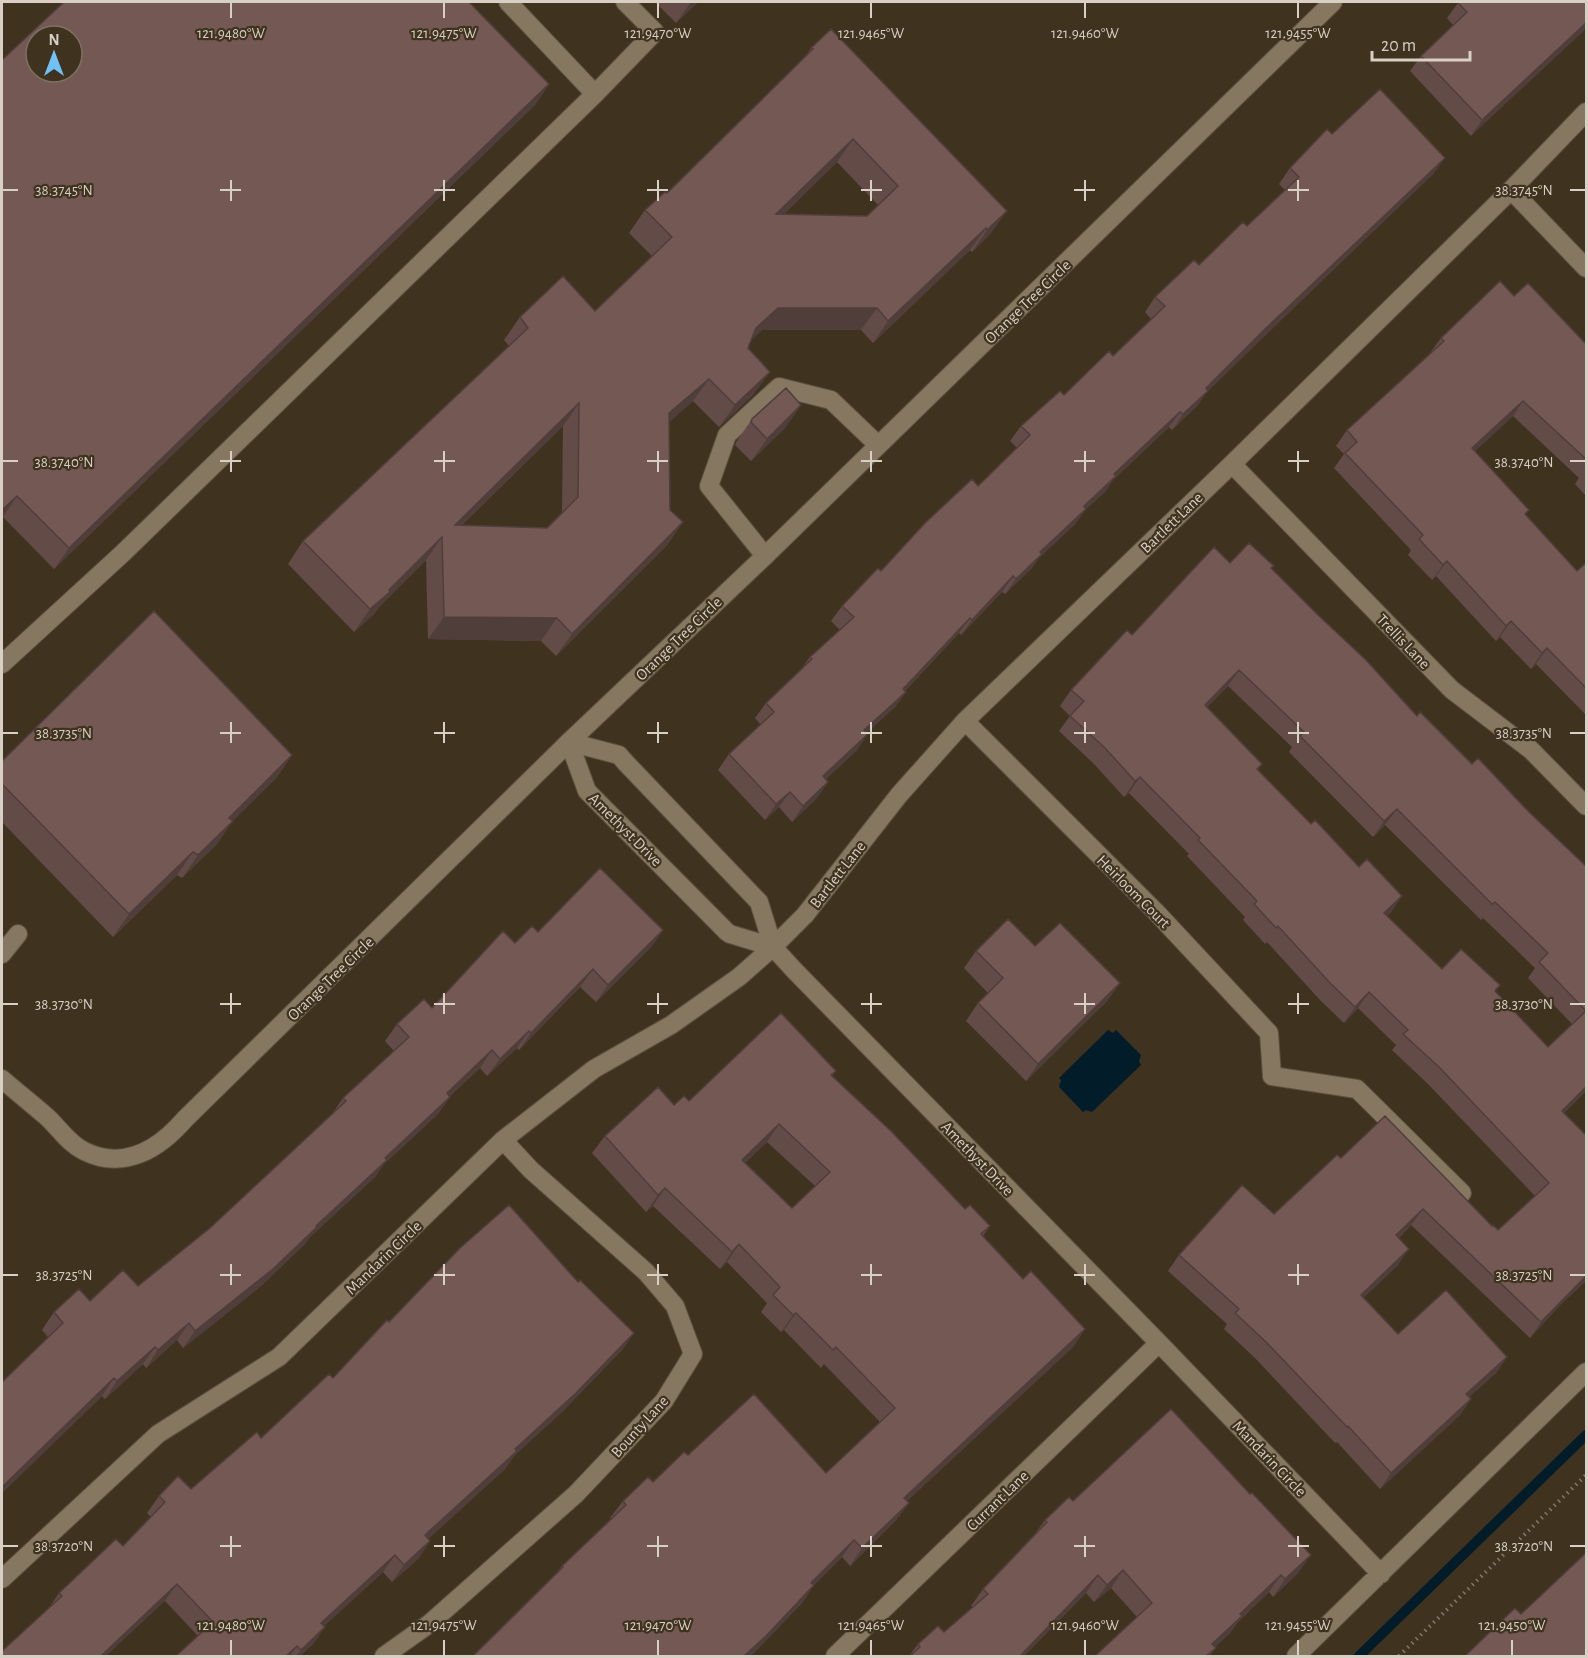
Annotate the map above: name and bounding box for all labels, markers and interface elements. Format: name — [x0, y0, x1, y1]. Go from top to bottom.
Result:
north arrow — [24, 24, 84, 84]
scale bar — [1372, 24, 1470, 62]
text: 121.9480°W — [197, 26, 266, 41]
text: 121.9475°W — [411, 26, 477, 41]
text: 121.9470°W — [624, 26, 692, 41]
text: 121.9465°W — [838, 26, 905, 41]
text: 121.9460°W — [1051, 26, 1120, 41]
text: 121.9455°W — [1265, 26, 1331, 41]
text: N — [48, 32, 60, 48]
text: 20 m — [1381, 37, 1416, 55]
text: 38.3745°N — [35, 183, 93, 198]
text: 38.3745°N — [1495, 183, 1553, 198]
street label: Orange Tree Circle — [982, 257, 1074, 347]
text: 38.3740°N — [35, 455, 93, 470]
text: 38.3740°N — [1495, 455, 1553, 470]
street label: Bartlett Lane — [1137, 489, 1206, 556]
street label: Orange Tree Circle — [633, 594, 725, 684]
street label: Trellis Lane — [1373, 611, 1433, 672]
text: 38.3735°N — [36, 726, 92, 741]
text: 38.3735°N — [1496, 726, 1552, 741]
street label: Amethyst Drive — [585, 790, 665, 870]
street label: Bartlett Lane — [807, 838, 869, 911]
street label: Heirloom Court — [1094, 852, 1173, 931]
street label: Orange Tree Circle — [285, 934, 377, 1024]
text: 38.3730°N — [35, 997, 93, 1012]
text: 38.3730°N — [1495, 997, 1553, 1012]
street label: Amethyst Drive — [937, 1119, 1016, 1200]
street label: Mandarin Circle — [343, 1218, 425, 1298]
text: 38.3725°N — [36, 1268, 92, 1283]
text: 38.3725°N — [1496, 1268, 1552, 1283]
street label: Bounty Lane — [608, 1393, 672, 1461]
street label: Mandarin Circle — [1229, 1418, 1309, 1500]
street label: Currant Lane — [964, 1468, 1032, 1534]
text: 38.3720°N — [35, 1539, 93, 1554]
text: 38.3720°N — [1495, 1539, 1553, 1554]
text: 121.9480°W — [197, 1618, 266, 1633]
text: 121.9475°W — [411, 1618, 477, 1633]
text: 121.9470°W — [624, 1618, 692, 1633]
text: 121.9465°W — [838, 1618, 905, 1633]
text: 121.9460°W — [1051, 1618, 1120, 1633]
text: 121.9455°W — [1265, 1618, 1331, 1633]
text: 121.9450°W — [1478, 1618, 1546, 1633]

